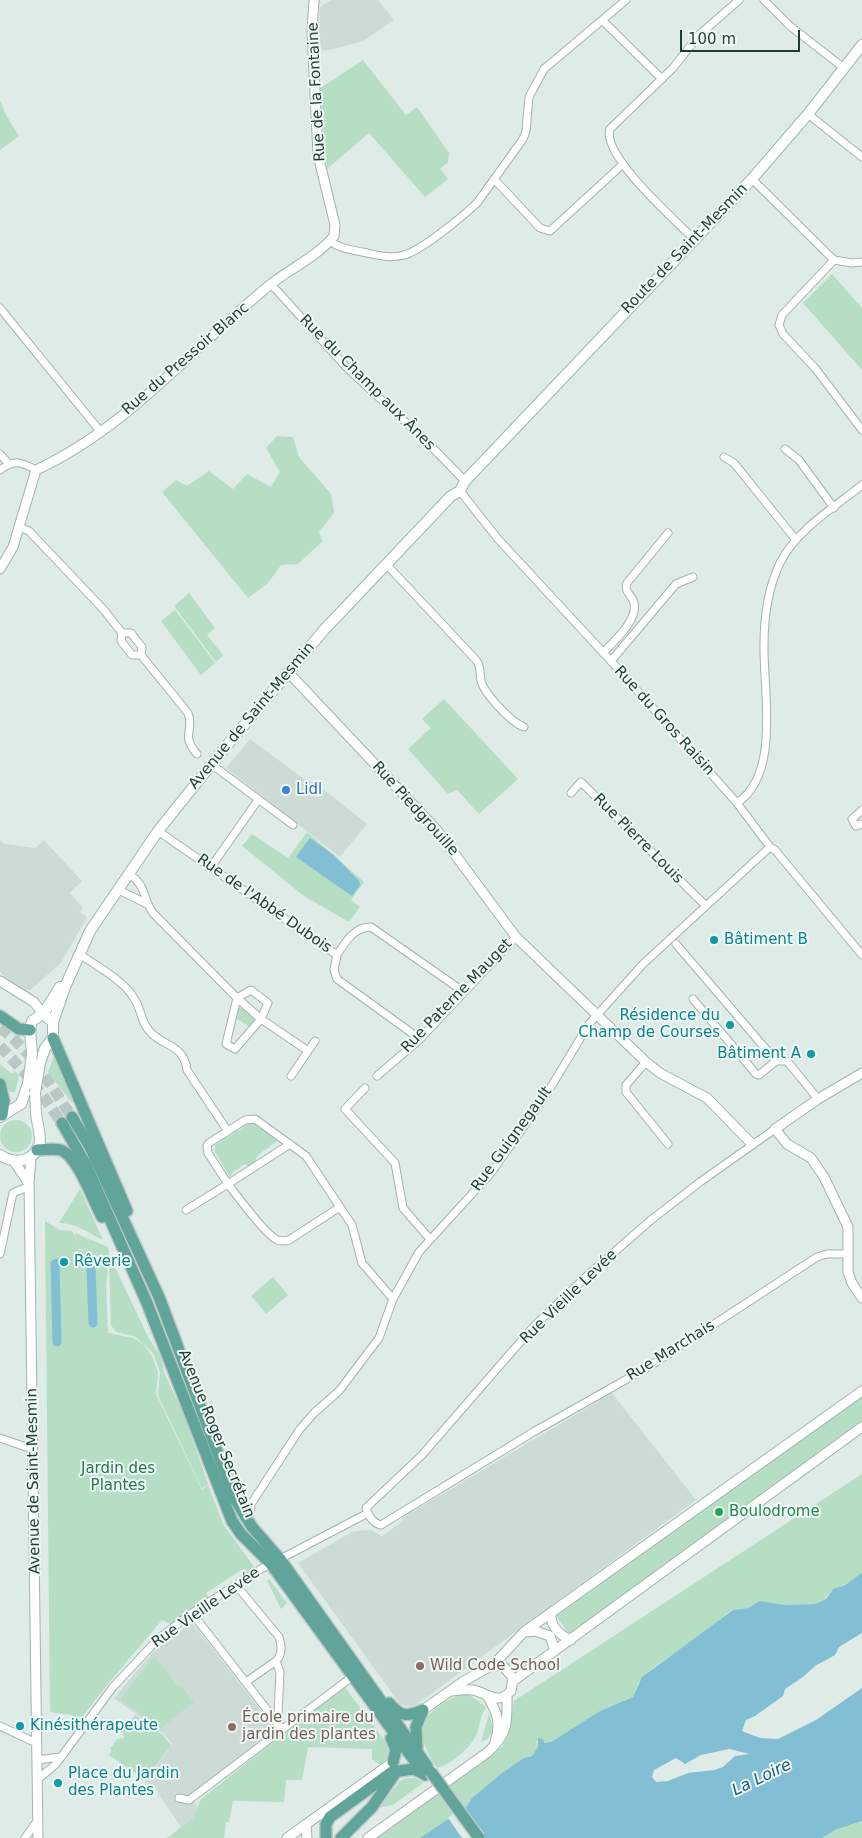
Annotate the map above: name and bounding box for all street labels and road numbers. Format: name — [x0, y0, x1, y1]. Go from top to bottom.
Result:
street label: Rue de la Fontaine — [304, 22, 330, 162]
street label: Route de Saint-Mesmin — [618, 180, 752, 318]
street label: Rue du Pressoir Blanc — [119, 299, 253, 419]
street label: Rue du Champ aux Ânes — [295, 311, 439, 455]
street label: Avenue de Saint-Mesmin — [185, 639, 319, 793]
street label: Rue du Gros Raisin — [610, 663, 718, 779]
street label: Rue Piedgrouille — [368, 758, 462, 860]
street label: Rue Pierre Louis — [589, 790, 687, 888]
street label: Rue de l'Abbé Dubois — [193, 851, 335, 957]
street label: Rue Paterne Mauget — [398, 935, 516, 1057]
street label: Rue Guignegault — [468, 1083, 556, 1195]
street label: Rue Vieille Levée — [517, 1246, 621, 1348]
street label: Rue Marchais — [624, 1317, 718, 1385]
street label: Avenue Roger Secrétain — [174, 1347, 258, 1521]
street label: Avenue de Saint-Mesmin — [23, 1388, 45, 1574]
street label: Rue Vieille Levée — [149, 1564, 263, 1652]

